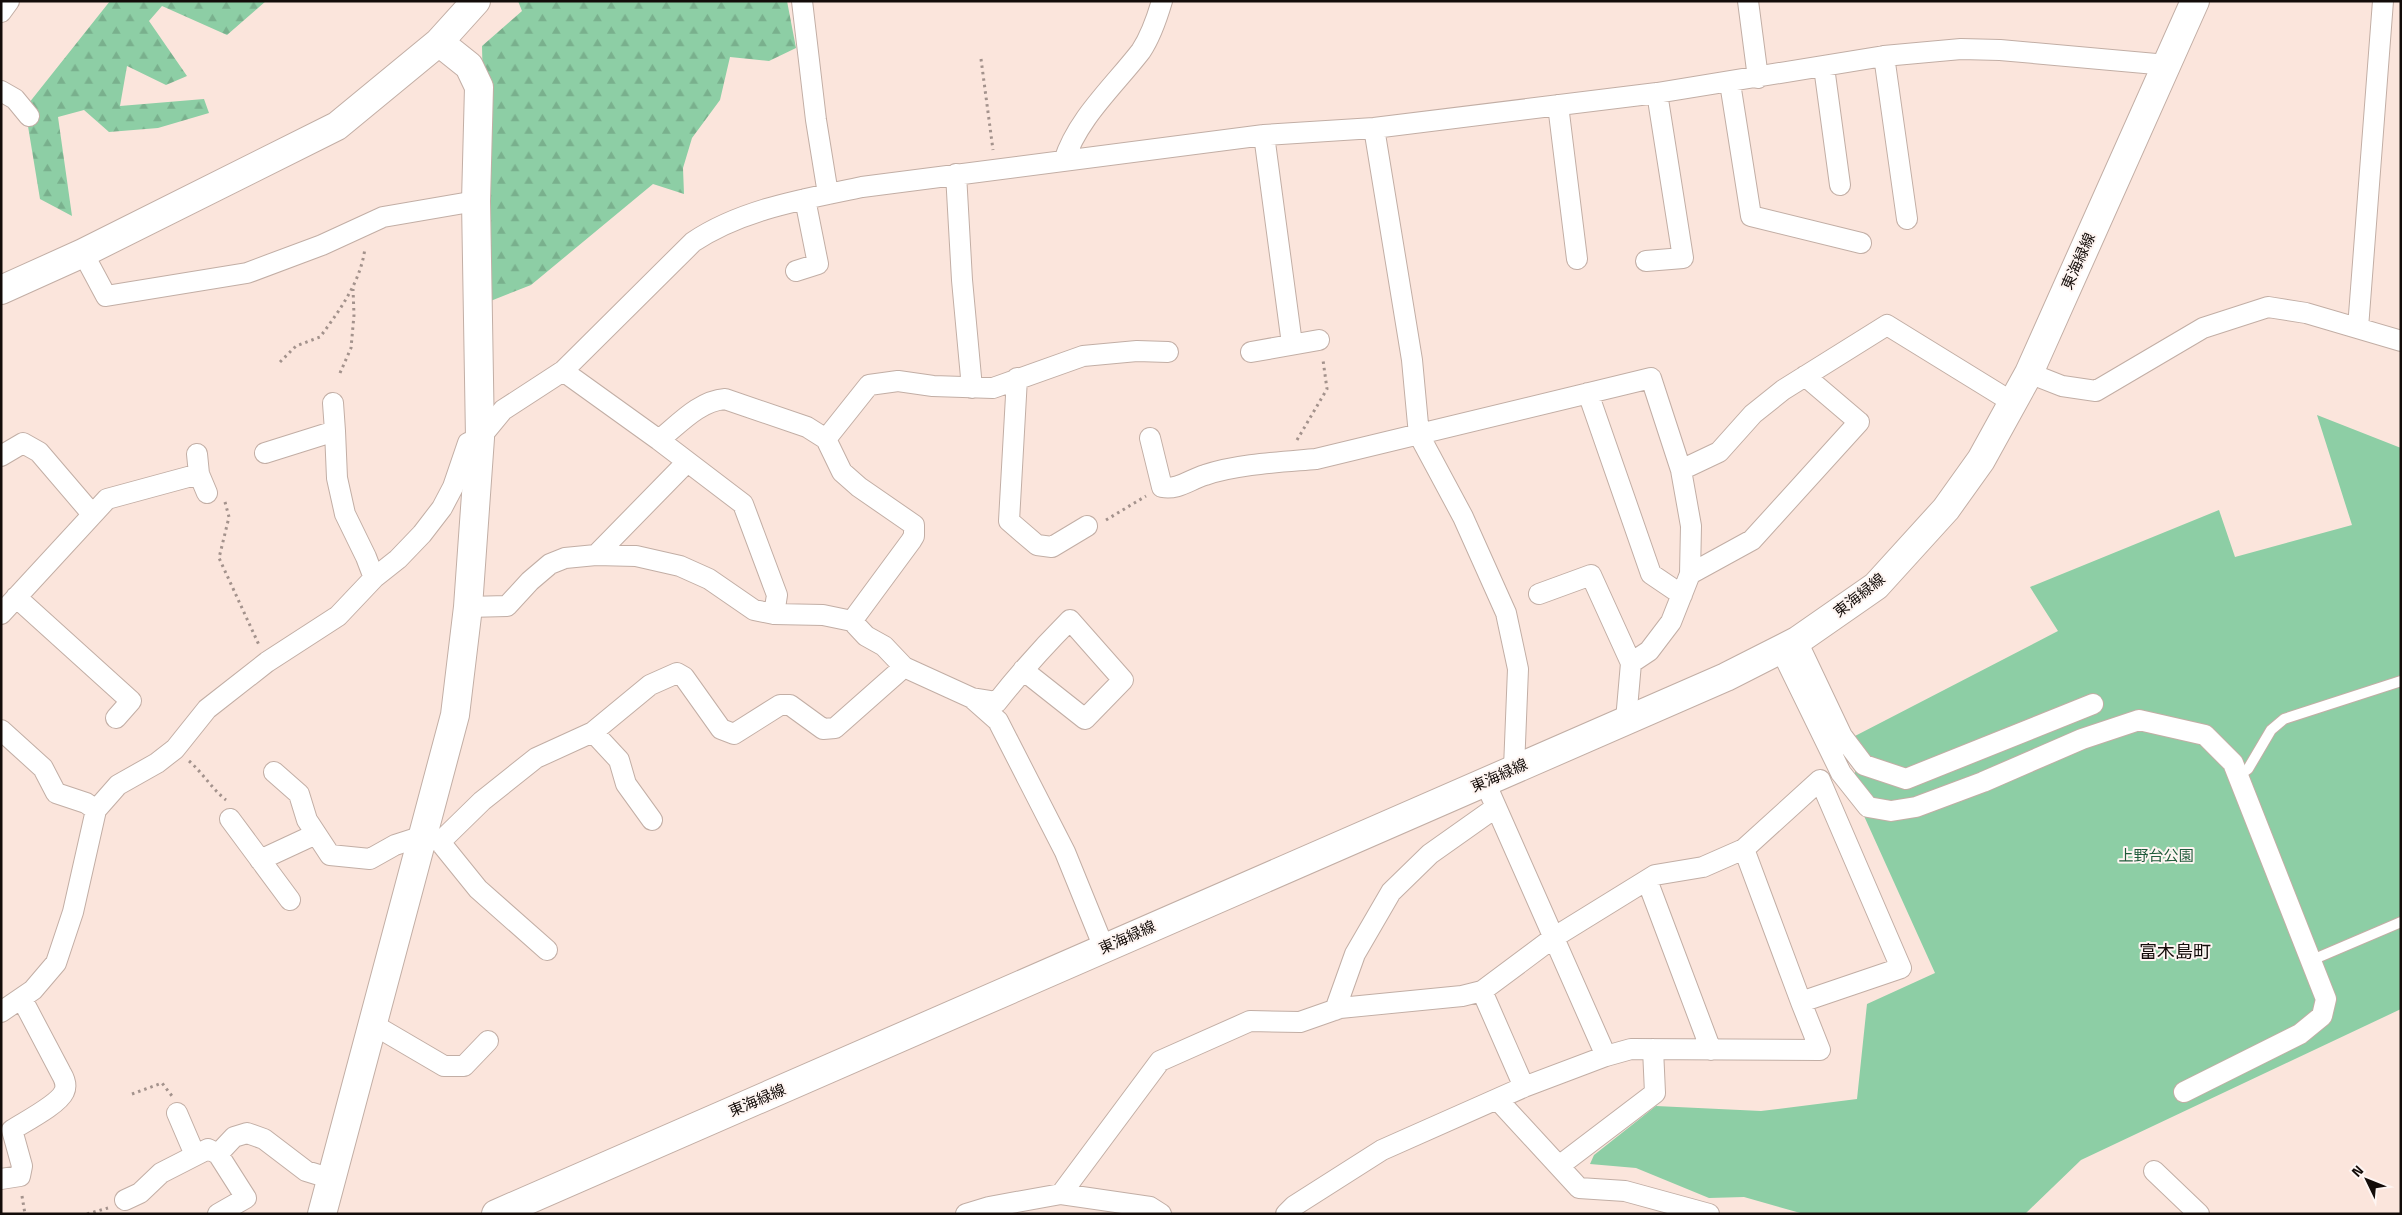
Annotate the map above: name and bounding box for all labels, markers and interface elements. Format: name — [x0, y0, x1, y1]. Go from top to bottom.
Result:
street label: 東海緑線 — [2055, 229, 2101, 293]
street label: 東海緑線 — [1828, 567, 1890, 623]
street label: 東海緑線 — [1467, 752, 1531, 798]
park label: 上野台公園 — [2118, 844, 2194, 867]
street label: 東海緑線 — [1095, 914, 1159, 960]
district label: 富木島町 — [2139, 938, 2211, 965]
street label: 東海緑線 — [725, 1078, 789, 1122]
north arrow — [2342, 1155, 2392, 1205]
text: N — [2346, 1160, 2368, 1182]

